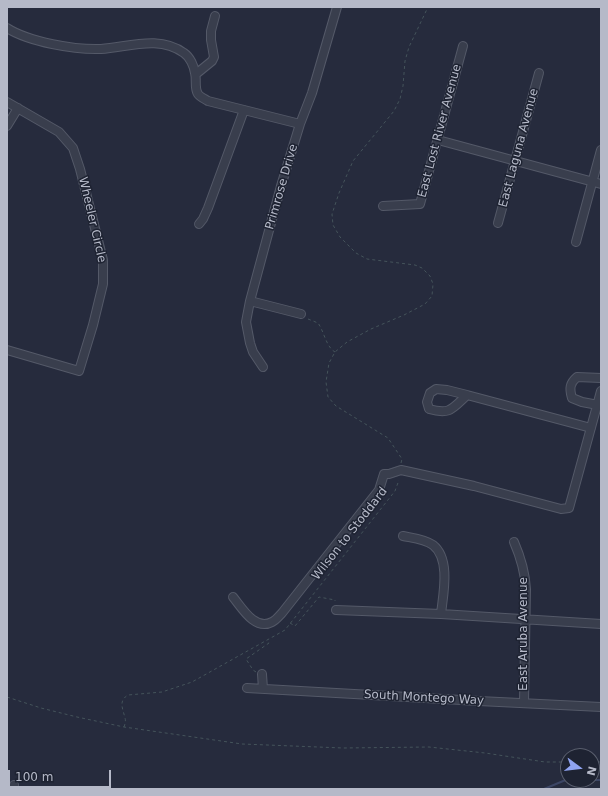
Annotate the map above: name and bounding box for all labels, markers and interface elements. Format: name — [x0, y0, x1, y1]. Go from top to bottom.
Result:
street label: East Lost River Avenue — [415, 63, 465, 199]
street label: East Laguna Avenue — [496, 87, 542, 209]
street label: Primrose Drive — [263, 143, 301, 231]
street label: Wheeler Circle — [75, 176, 109, 264]
street label: Wilson to Stoddard — [309, 485, 391, 583]
street label: East Aruba Avenue — [517, 577, 531, 691]
street label: South Montego Way — [364, 688, 484, 708]
north arrow — [560, 748, 600, 788]
scale bar — [10, 762, 113, 788]
text: N — [584, 765, 599, 777]
text: 100 m — [15, 770, 53, 784]

